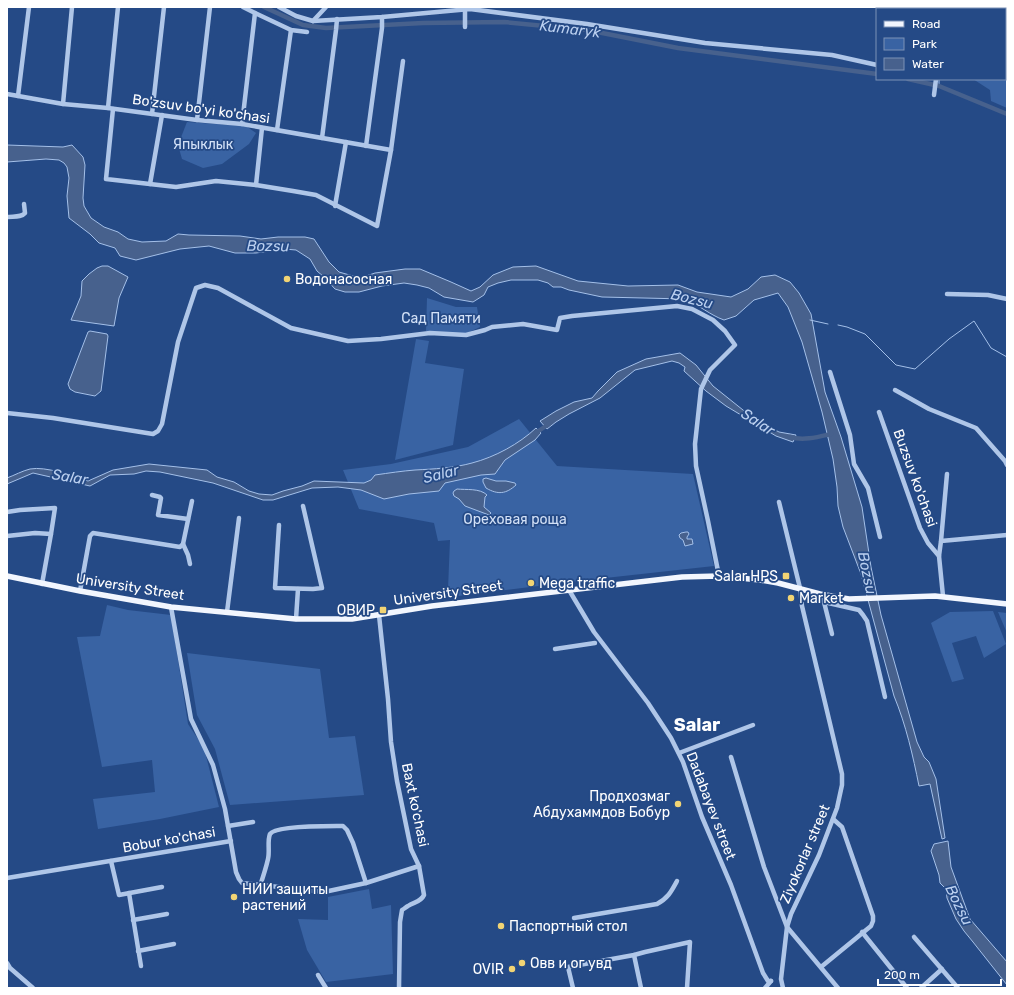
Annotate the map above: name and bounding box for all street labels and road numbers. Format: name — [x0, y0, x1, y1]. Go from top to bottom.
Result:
street label: Bo'zsuv bo'yi ko'chasi — [131, 91, 271, 127]
street label: Buzsuv ko'chasi — [889, 427, 941, 529]
street label: University Street — [75, 570, 186, 604]
street label: University Street — [393, 577, 504, 609]
street label: Dadabayev street — [683, 750, 740, 863]
street label: Baxt ko'chasi — [398, 762, 432, 848]
street label: Ziyokorlar street — [776, 801, 834, 906]
street label: Bobur ko'chasi — [121, 823, 217, 857]

